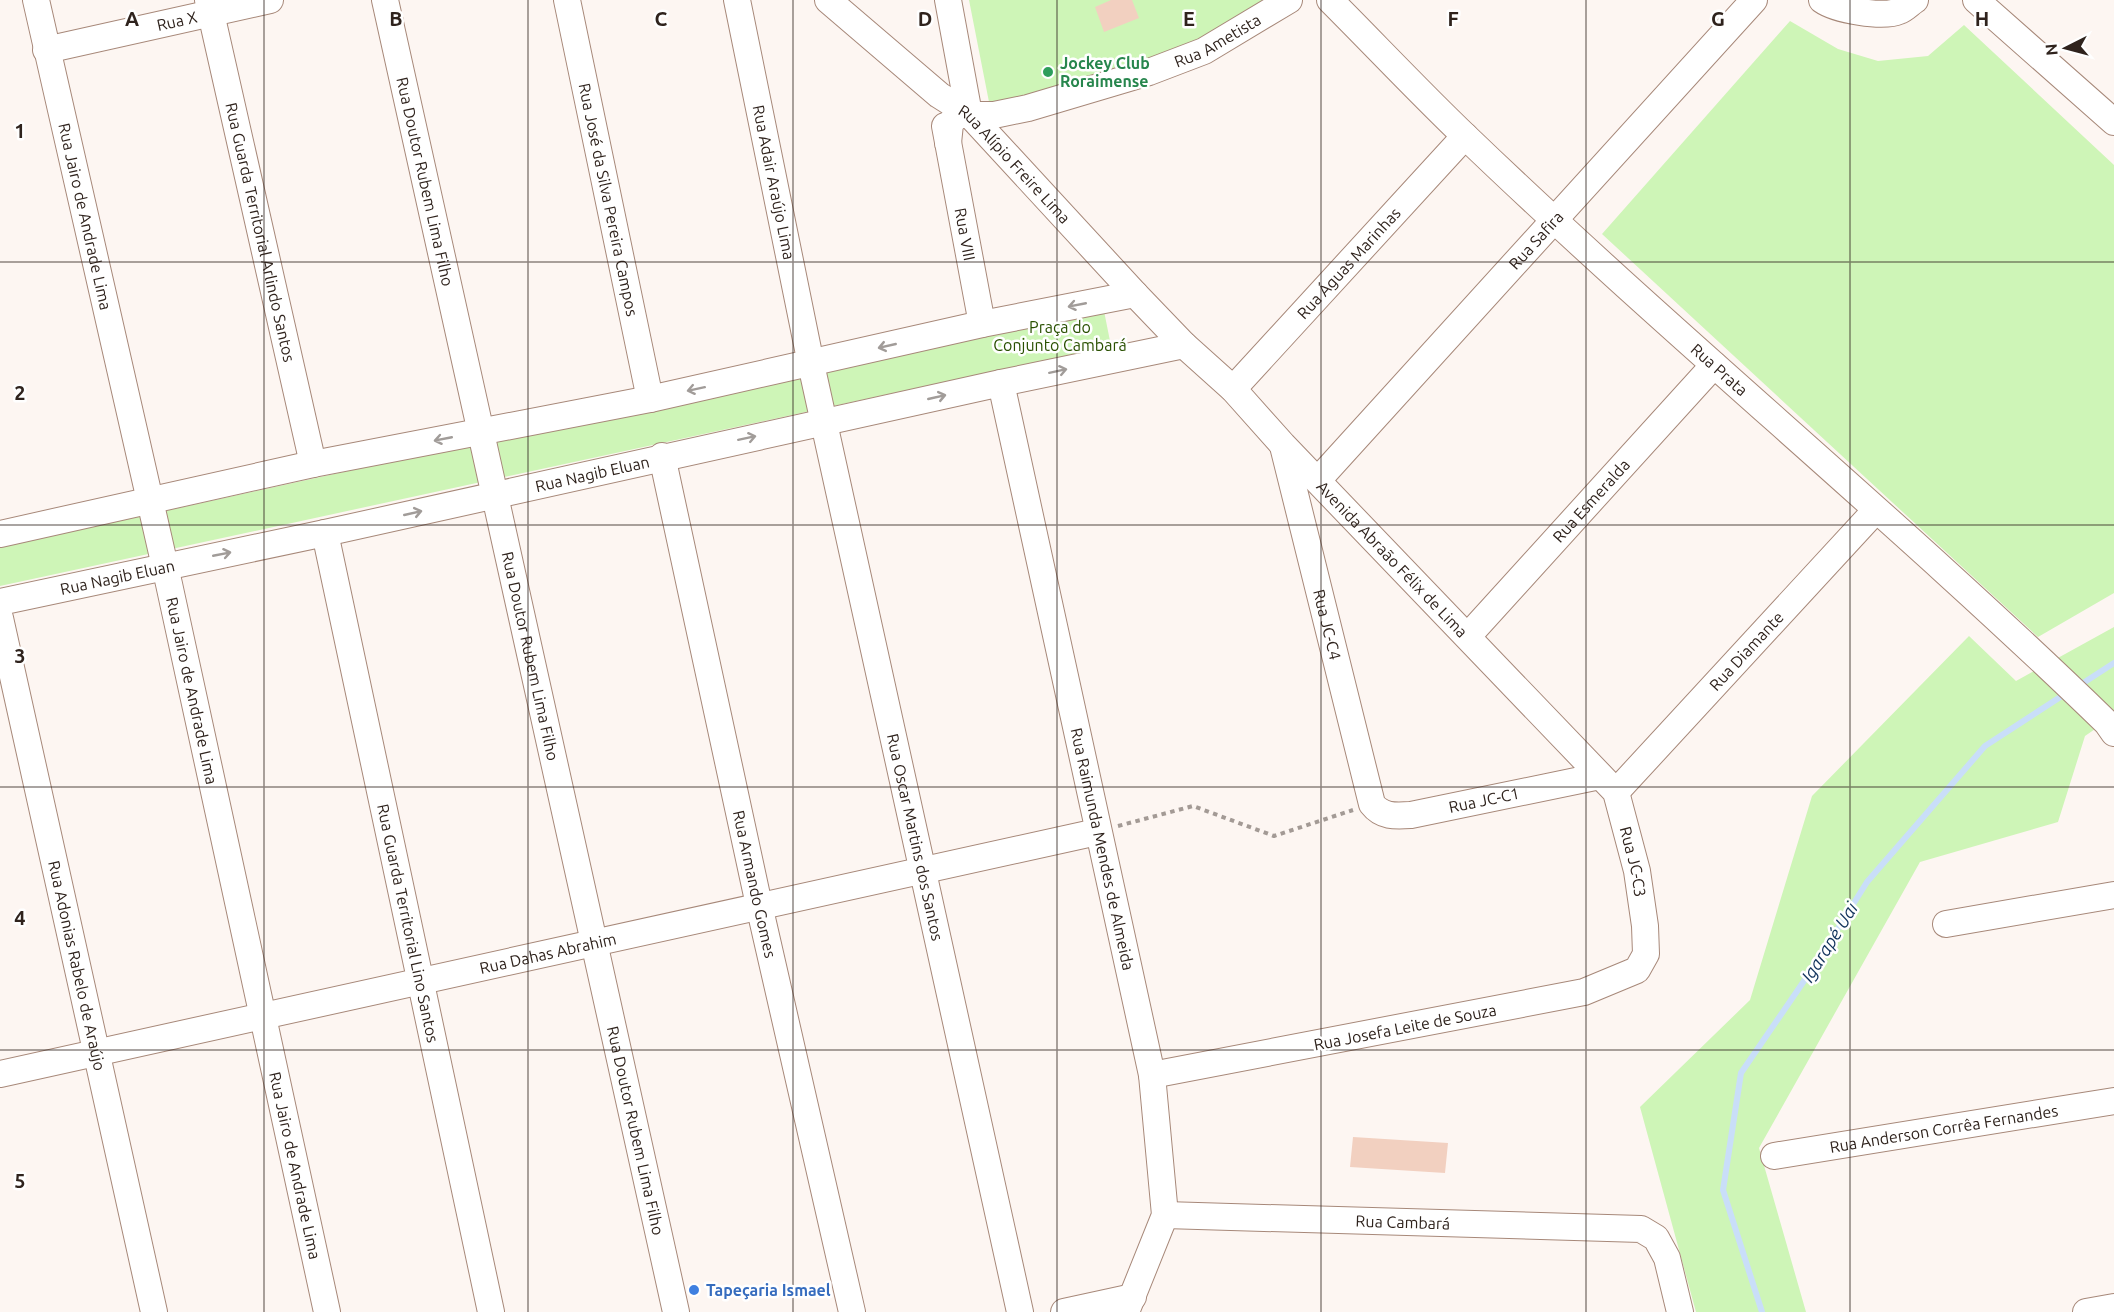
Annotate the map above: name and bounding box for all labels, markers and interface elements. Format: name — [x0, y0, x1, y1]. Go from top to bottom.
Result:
text: A — [125, 7, 139, 30]
text: B — [389, 7, 403, 30]
text: C — [655, 7, 668, 30]
text: D — [918, 7, 932, 30]
text: E — [1183, 7, 1195, 30]
text: F — [1447, 7, 1459, 30]
text: G — [1711, 7, 1725, 30]
text: H — [1975, 7, 1989, 30]
street label: Rua X — [155, 8, 199, 34]
street label: Rua Ametista — [1172, 10, 1264, 71]
north arrow — [2036, 18, 2096, 78]
text: N — [2042, 43, 2061, 56]
place label: Jockey Club Roraimense — [1060, 54, 1150, 90]
marker: Jockey Club Roraimense — [1041, 65, 1055, 79]
street label: Rua Doutor Rubem Lima Filho — [393, 75, 457, 288]
street label: Rua José da Silva Pereira Campos — [576, 82, 642, 318]
street label: Rua Guarda Territorial Arlindo Santos — [222, 101, 299, 364]
street label: Rua Alípio Freire Lima — [955, 101, 1074, 227]
street label: Rua Adair Araújo Lima — [750, 103, 799, 261]
text: 1 — [14, 119, 26, 142]
street label: Rua Jairo de Andrade Lima — [55, 121, 115, 312]
street label: Rua Águas Marinhas — [1293, 204, 1404, 322]
street label: Rua VIII — [951, 206, 979, 262]
street label: Rua Safira — [1505, 207, 1567, 273]
one-way arrow — [1068, 300, 1087, 311]
park label: Praça do Conjunto Cambará — [993, 318, 1127, 354]
street label: Rua Prata — [1688, 340, 1751, 399]
one-way arrow — [877, 341, 897, 352]
one-way arrow — [1048, 365, 1067, 376]
text: 2 — [14, 381, 26, 404]
one-way arrow — [687, 383, 706, 395]
one-way arrow — [927, 391, 947, 402]
one-way arrow — [736, 432, 756, 443]
one-way arrow — [434, 434, 454, 445]
street label: Rua Nagib Eluan — [533, 452, 651, 495]
street label: Rua Esmeralda — [1549, 455, 1633, 546]
street label: Avenida Abraão Félix de Lima — [1313, 477, 1471, 641]
one-way arrow — [403, 507, 422, 518]
one-way arrow — [212, 548, 232, 559]
street label: Rua Doutor Rubem Lima Filho — [499, 550, 562, 762]
street label: Rua Nagib Eluan — [59, 556, 176, 598]
street label: Rua JC-C4 — [1310, 587, 1345, 662]
street label: Rua Jairo de Andrade Lima — [163, 595, 221, 786]
street label: Rua Diamante — [1705, 608, 1787, 694]
text: 3 — [14, 644, 26, 667]
street label: Rua Raimunda Mendes de Almeida — [1067, 726, 1138, 972]
street label: Rua Oscar Martins dos Santos — [884, 732, 947, 943]
street label: Rua JC-C1 — [1447, 784, 1521, 816]
street label: Rua Guarda Territorial Lino Santos — [374, 802, 442, 1044]
street label: Rua Armando Gomes — [730, 809, 780, 960]
street label: Rua JC-C3 — [1617, 824, 1650, 898]
street label: Rua Adonias Rabelo de Araújo — [45, 859, 109, 1072]
water label: Igarapé Uai — [1797, 898, 1861, 985]
text: 4 — [14, 906, 26, 929]
street label: Rua Dahas Abrahim — [478, 929, 618, 977]
street label: Rua Josefa Leite de Souza — [1312, 1000, 1498, 1054]
street label: Rua Doutor Rubem Lima Filho — [604, 1024, 668, 1237]
street label: Rua Jairo de Andrade Lima — [266, 1070, 324, 1261]
street label: Rua Anderson Corrêa Fernandes — [1828, 1101, 2059, 1156]
text: 5 — [14, 1169, 26, 1192]
street label: Rua Cambará — [1355, 1212, 1451, 1232]
place label: Tapeçaria Ismael — [706, 1281, 831, 1300]
marker: Tapeçaria Ismael — [687, 1283, 701, 1297]

